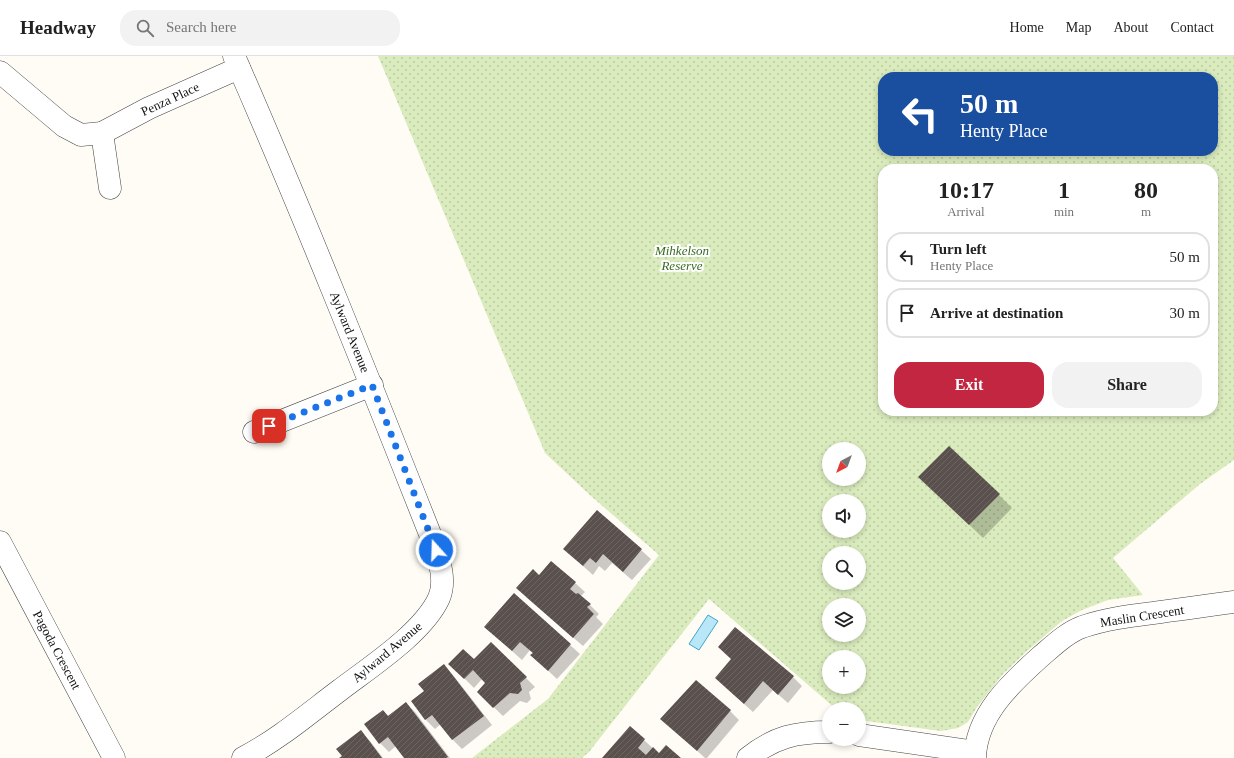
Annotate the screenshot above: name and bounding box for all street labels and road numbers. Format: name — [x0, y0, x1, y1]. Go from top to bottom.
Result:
street label: Penza Place — [139, 79, 202, 119]
street label: Aylward Avenue — [327, 289, 373, 375]
street label: Maslin Crescent — [1099, 602, 1185, 630]
street label: Pagoda Crescent — [30, 608, 84, 692]
street label: Aylward Avenue — [349, 618, 425, 685]

